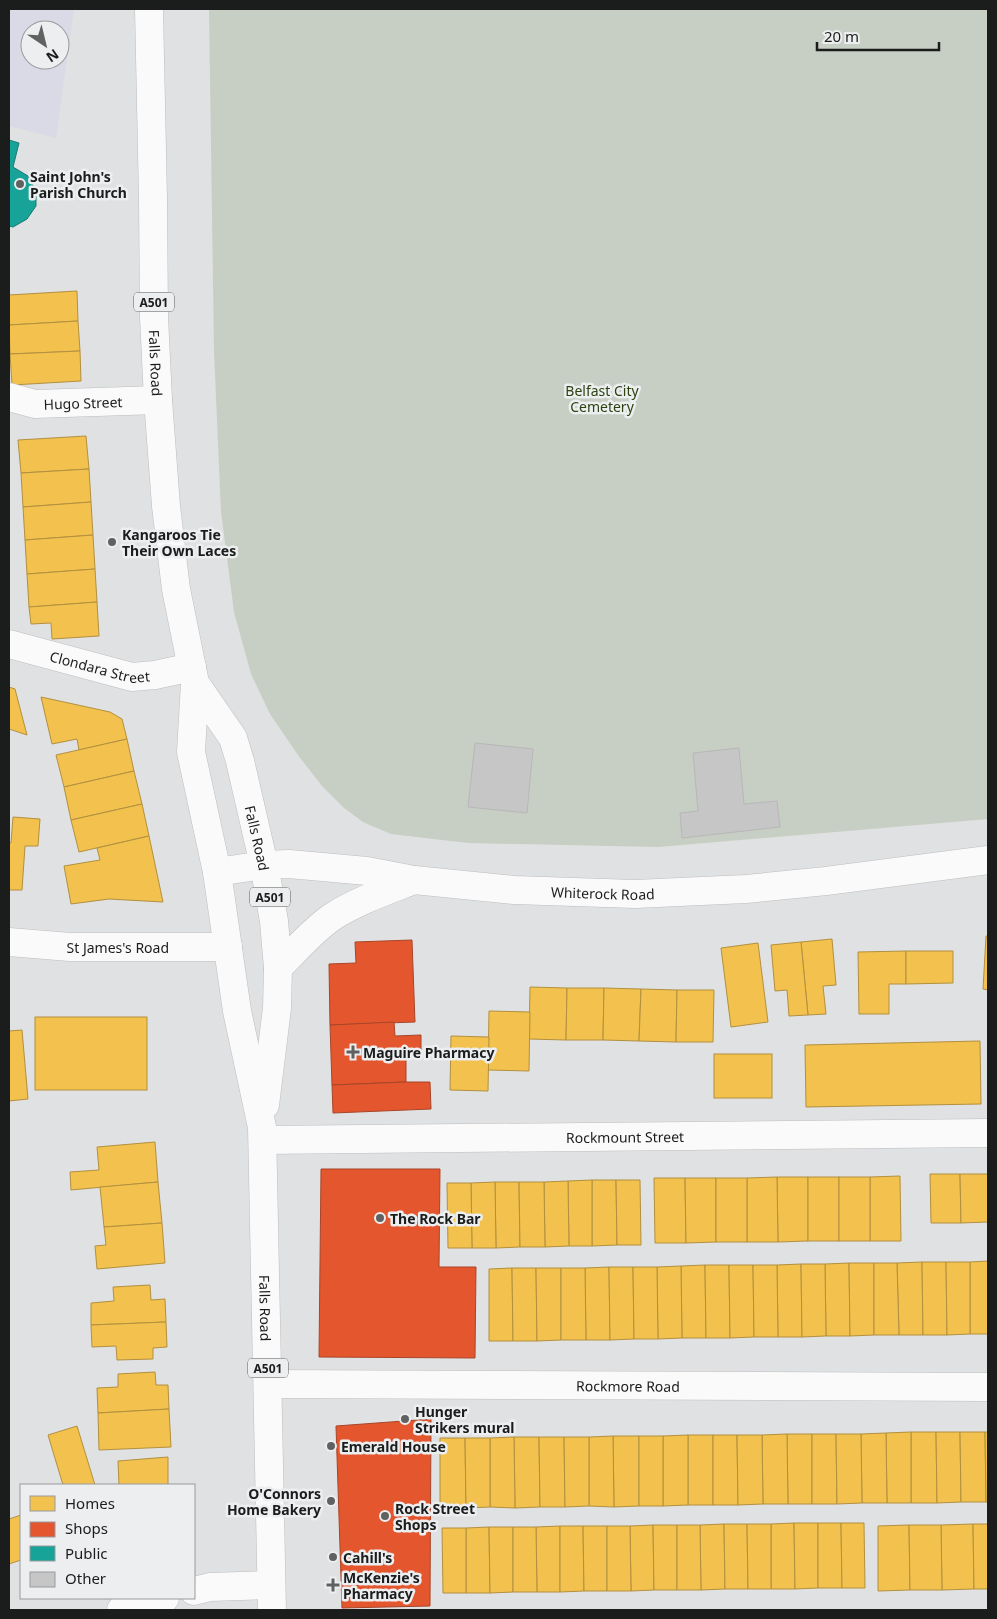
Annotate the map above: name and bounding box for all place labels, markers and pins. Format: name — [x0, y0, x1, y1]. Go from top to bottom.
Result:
place label: Saint John's Parish Church — [30, 167, 127, 202]
marker: Saint John's Parish Church — [14, 178, 26, 190]
place label: Kangaroos Tie Their Own Laces — [122, 525, 236, 560]
marker: Kangaroos Tie Their Own Laces — [106, 536, 118, 548]
place label: Maguire Pharmacy — [363, 1043, 494, 1062]
marker: Maguire Pharmacy — [347, 1046, 359, 1058]
place label: The Rock Bar — [390, 1209, 481, 1228]
marker: The Rock Bar — [374, 1212, 386, 1224]
place label: Hunger Strikers mural — [415, 1402, 514, 1437]
marker: Hunger Strikers mural — [399, 1413, 411, 1425]
place label: Emerald House — [341, 1437, 446, 1456]
marker: Emerald House — [325, 1440, 337, 1452]
place label: O'Connors Home Bakery — [227, 1484, 321, 1519]
marker: O'Connors Home Bakery — [325, 1495, 337, 1507]
place label: Rock Street Shops — [395, 1499, 475, 1534]
marker: Rock Street Shops — [379, 1510, 391, 1522]
place label: Cahill's — [343, 1548, 392, 1567]
marker: Cahill's — [327, 1551, 339, 1563]
place label: McKenzie's Pharmacy — [343, 1568, 420, 1603]
marker: McKenzie's Pharmacy — [327, 1579, 339, 1591]

